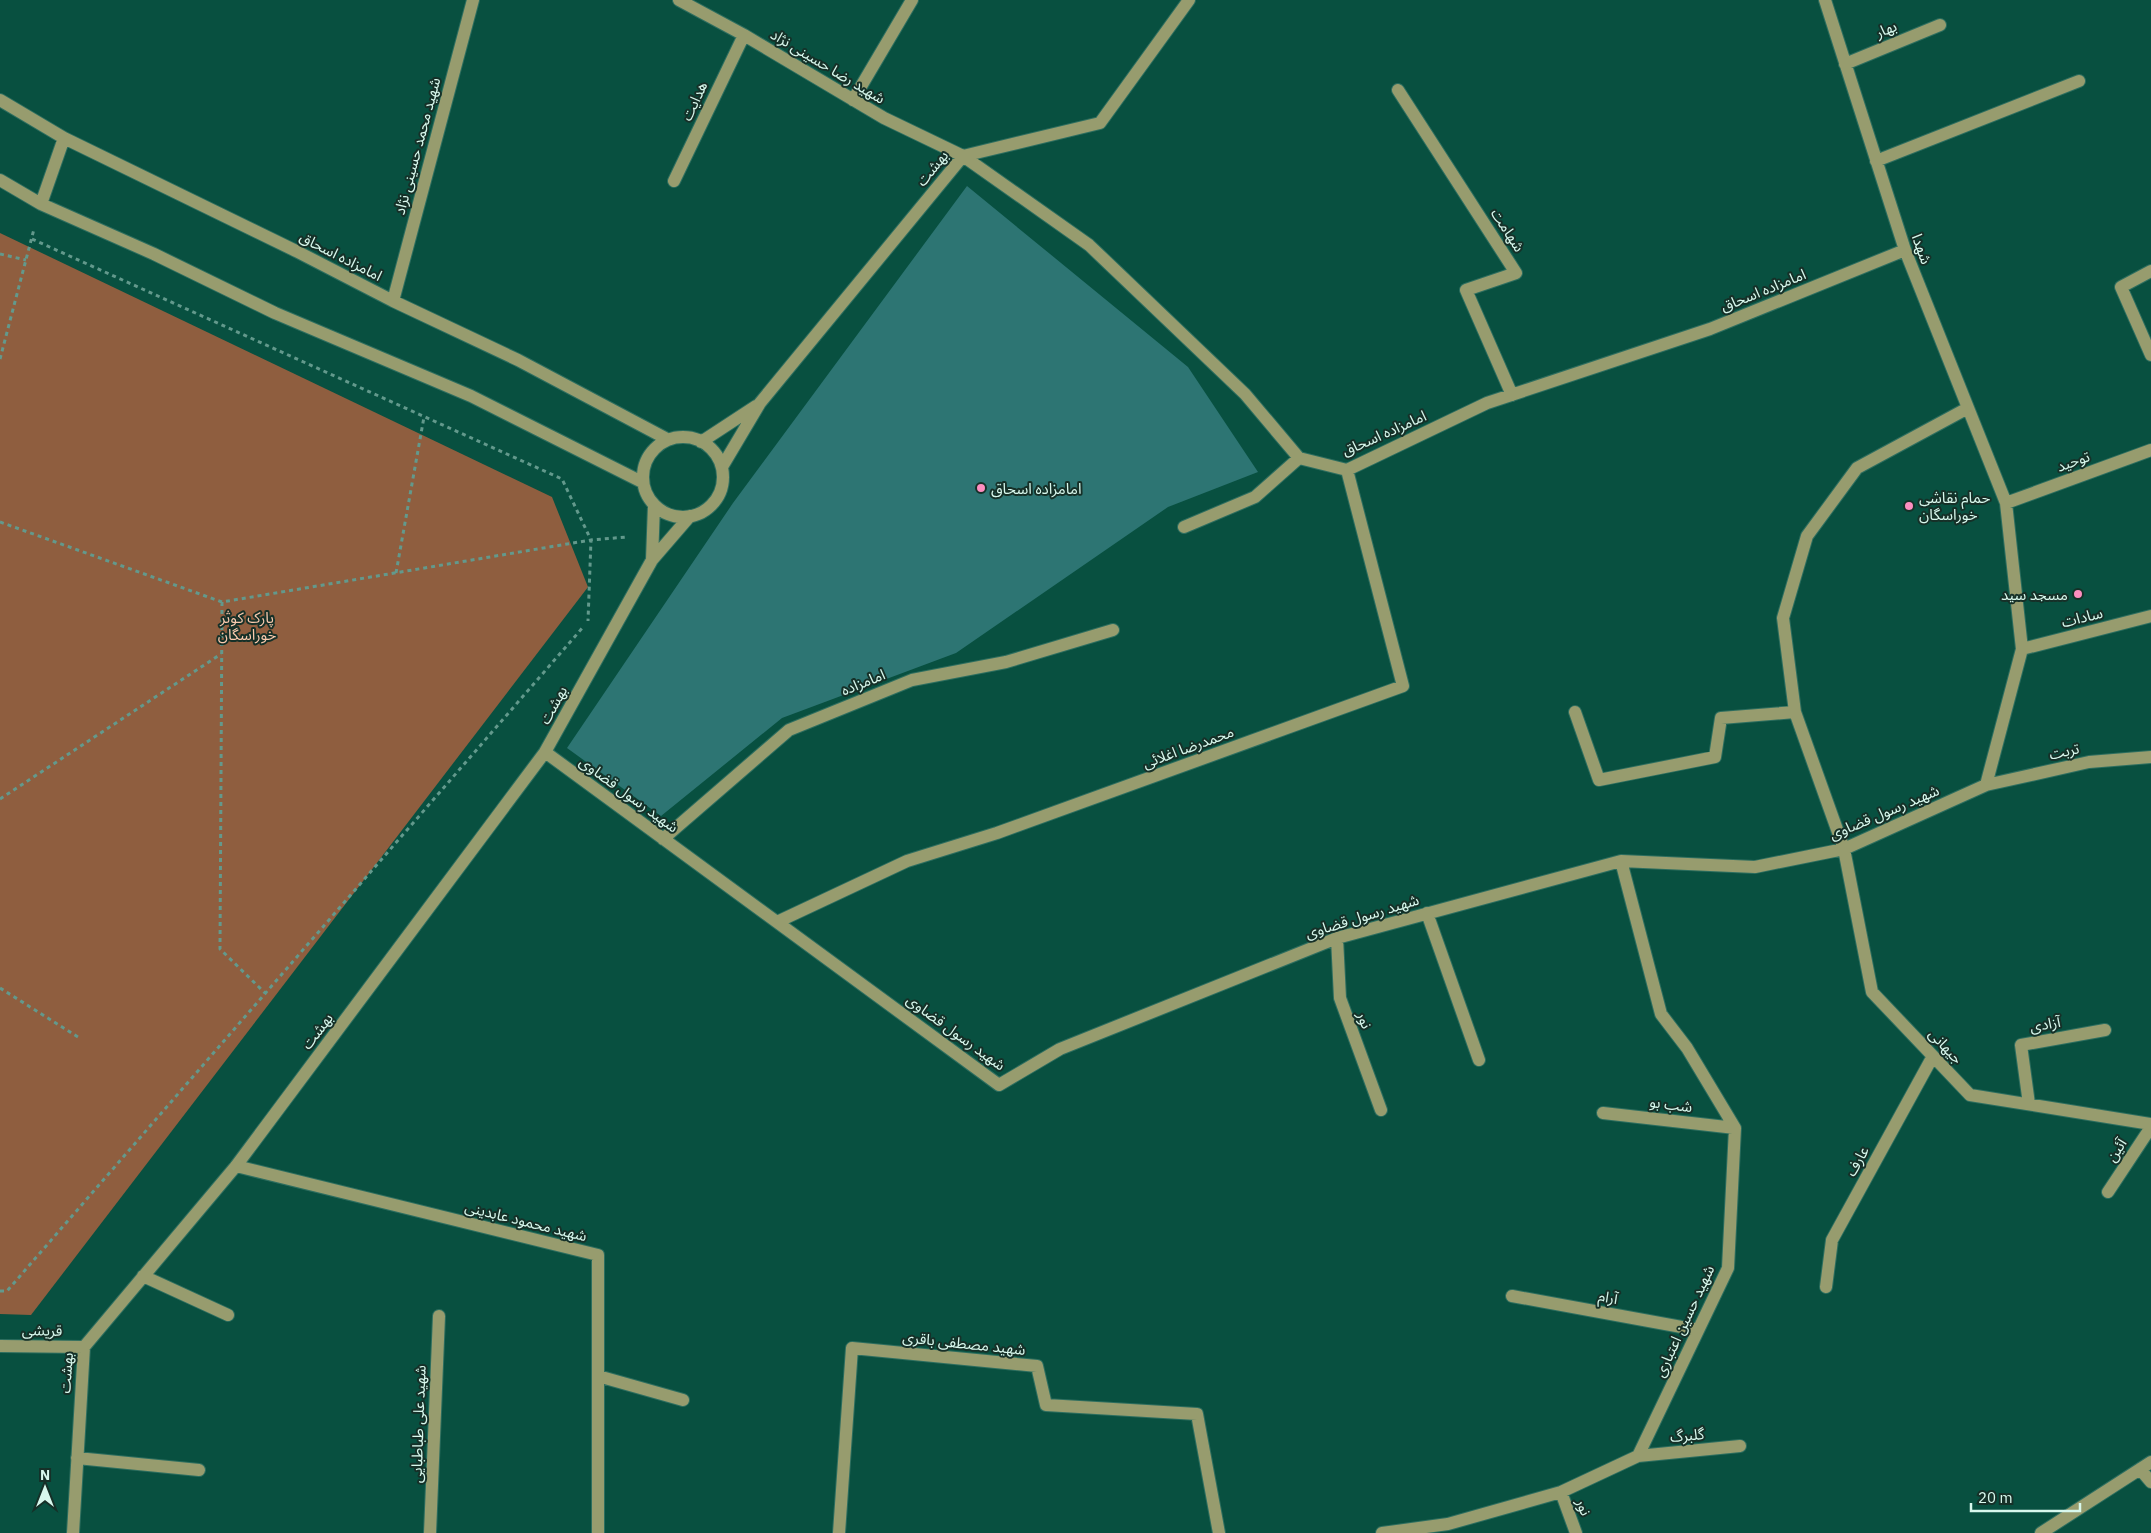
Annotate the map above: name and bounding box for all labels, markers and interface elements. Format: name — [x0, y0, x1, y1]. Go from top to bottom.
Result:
street label: بهار — [1871, 16, 1900, 42]
street label: شهید رضا حسینی نژاد — [767, 24, 889, 108]
street label: شهید محمد حسینی نژاد — [390, 75, 445, 217]
street label: هدایت — [677, 78, 711, 124]
street label: بهشت — [912, 146, 952, 190]
street label: شهامت — [1487, 205, 1529, 255]
street label: امامزاده اسحاق — [296, 227, 386, 285]
street label: شهدا — [1908, 231, 1936, 267]
street label: امامزاده اسحاق — [1718, 264, 1808, 316]
street label: امامزاده اسحاق — [1339, 406, 1429, 460]
street label: توحید — [2054, 446, 2092, 476]
place label: امامزاده اسحاق — [991, 479, 1081, 498]
marker: امامزاده اسحاق — [975, 482, 987, 494]
place label: حمام نقاشی خوراسگان — [1919, 488, 1990, 524]
marker: حمام نقاشی خوراسگان — [1903, 500, 1915, 512]
place label: مسجد سید — [2001, 585, 2068, 604]
marker: مسجد سید — [2072, 588, 2084, 600]
street label: سادات — [2059, 603, 2105, 631]
park label: پارک کوثر خوراسگان — [218, 608, 276, 644]
street label: امامزاده — [838, 665, 888, 699]
street label: بهشت — [535, 683, 571, 727]
street label: محمدرضا اغلائی — [1140, 722, 1236, 772]
street label: تربت — [2047, 738, 2081, 764]
street label: شهید رسول قضاوی — [576, 752, 682, 836]
street label: شهید رسول قضاوی — [1826, 780, 1942, 844]
street label: شهید رسول قضاوی — [1303, 890, 1421, 942]
street label: شهید رسول قضاوی — [903, 990, 1009, 1074]
street label: نور — [1353, 1008, 1377, 1031]
street label: بهشت — [297, 1009, 337, 1053]
street label: آزادی — [2028, 1012, 2062, 1036]
street label: جیهانی — [1925, 1024, 1967, 1068]
street label: شب بو — [1649, 1092, 1694, 1116]
street label: آئین — [2101, 1134, 2131, 1165]
street label: عارف — [1841, 1142, 1873, 1179]
street label: شهید محمود عابدینی — [463, 1197, 589, 1245]
street label: شهید حسین اعتباری — [1650, 1262, 1718, 1380]
street label: آرام — [1596, 1286, 1620, 1310]
street label: قریشی — [22, 1320, 63, 1340]
street label: شهید مصطفی باقری — [901, 1327, 1027, 1359]
street label: بهشت — [55, 1352, 77, 1394]
street label: شهید علی طباطبایی — [406, 1364, 430, 1483]
street label: گلبرگ — [1669, 1424, 1706, 1446]
north arrow — [20, 1463, 70, 1513]
text: N — [40, 1466, 50, 1484]
scale bar — [1971, 1480, 2080, 1512]
text: 20 m — [1978, 1488, 2013, 1507]
street label: نور — [1572, 1495, 1596, 1518]

